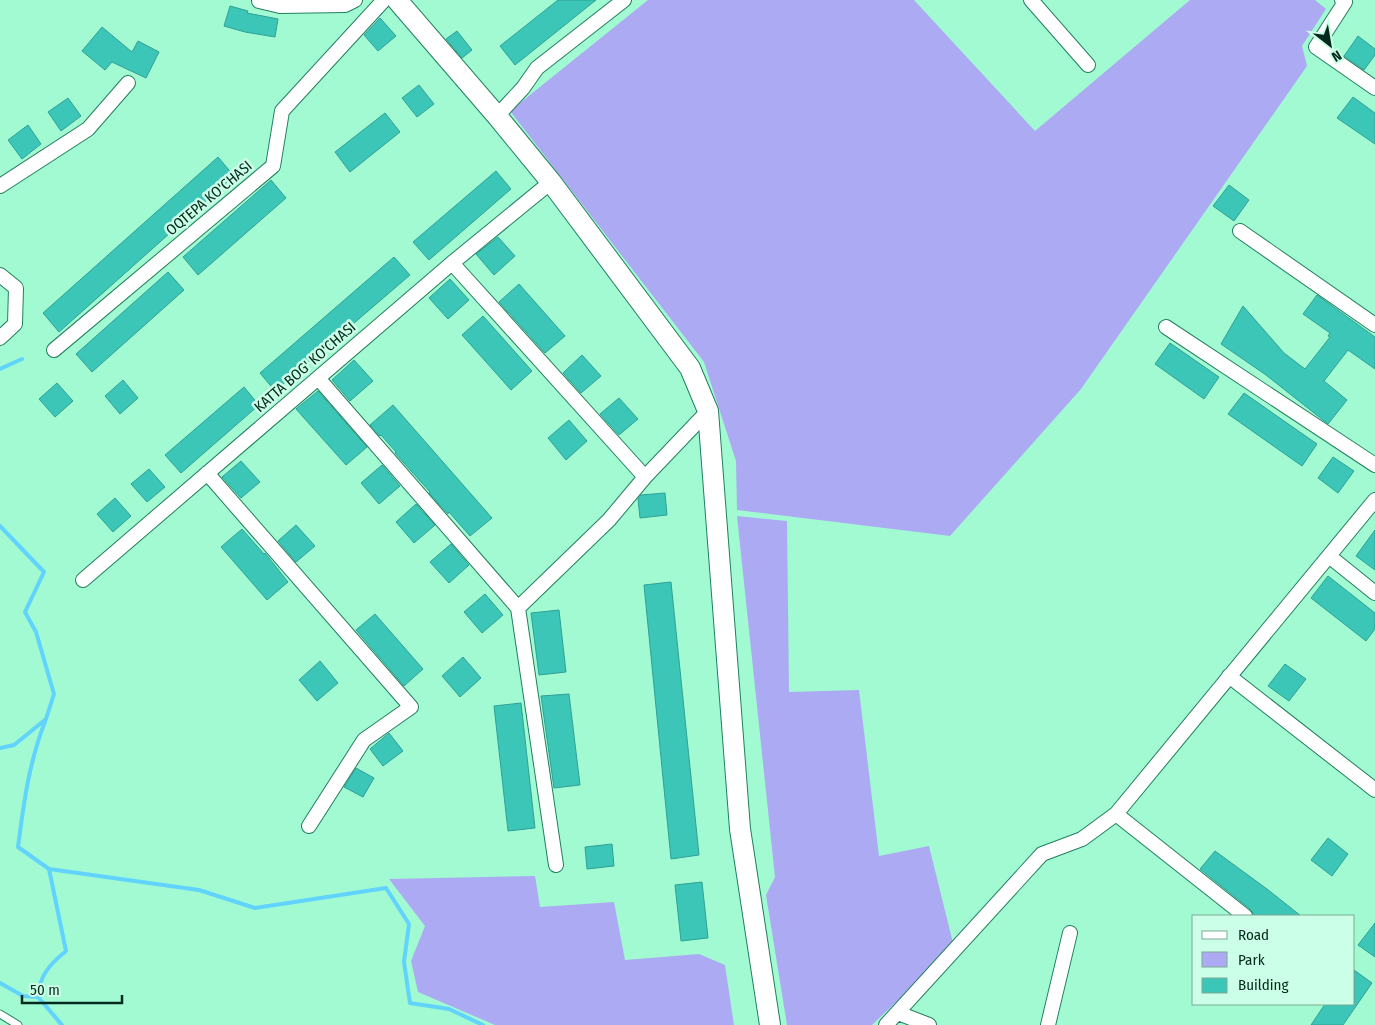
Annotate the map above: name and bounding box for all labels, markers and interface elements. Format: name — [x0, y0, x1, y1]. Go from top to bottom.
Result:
north arrow — [1305, 20, 1355, 70]
text: N — [1328, 46, 1344, 65]
street label: OQTEPA KO'CHASI — [162, 157, 256, 239]
street label: KATTA BOG' KO'CHASI — [251, 318, 359, 416]
legend — [1192, 915, 1355, 1005]
text: Road — [1238, 926, 1269, 944]
text: Park — [1238, 951, 1265, 969]
scale bar — [22, 972, 122, 1004]
text: Building — [1238, 976, 1289, 994]
text: 50 m — [30, 981, 60, 999]

